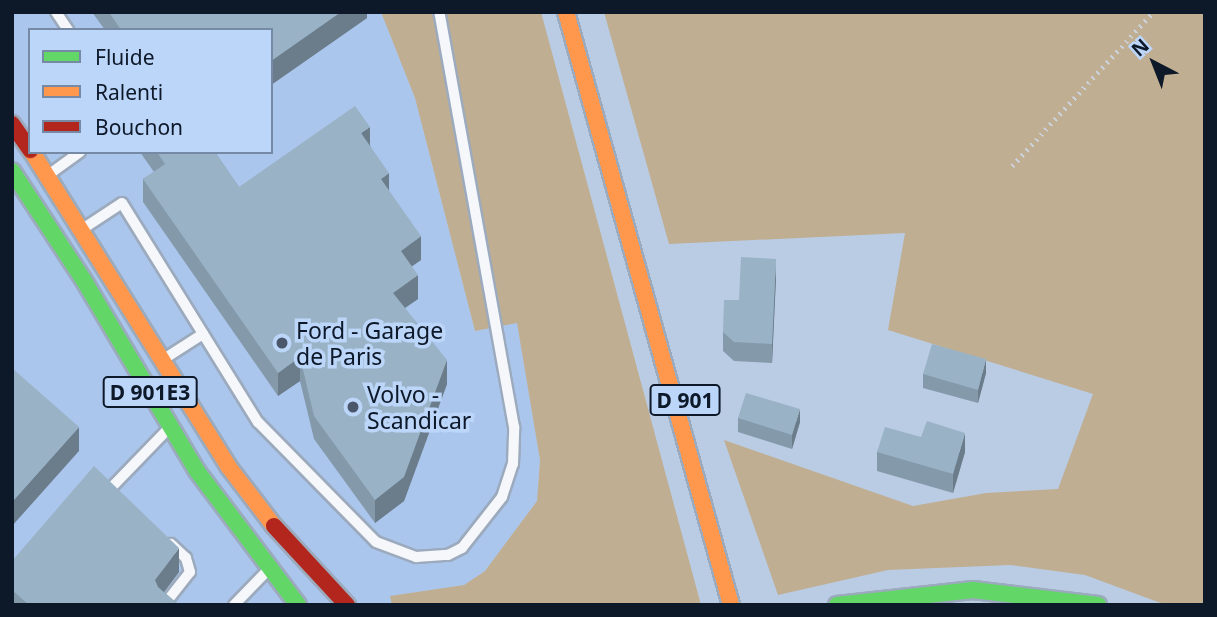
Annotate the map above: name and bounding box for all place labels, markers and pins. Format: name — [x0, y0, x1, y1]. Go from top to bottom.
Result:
place label: Ford - Garage de Paris — [296, 316, 443, 370]
marker: Ford - Garage de Paris — [274, 335, 290, 351]
place label: Volvo - Scandicar — [367, 380, 471, 434]
marker: Volvo - Scandicar — [345, 399, 361, 415]

